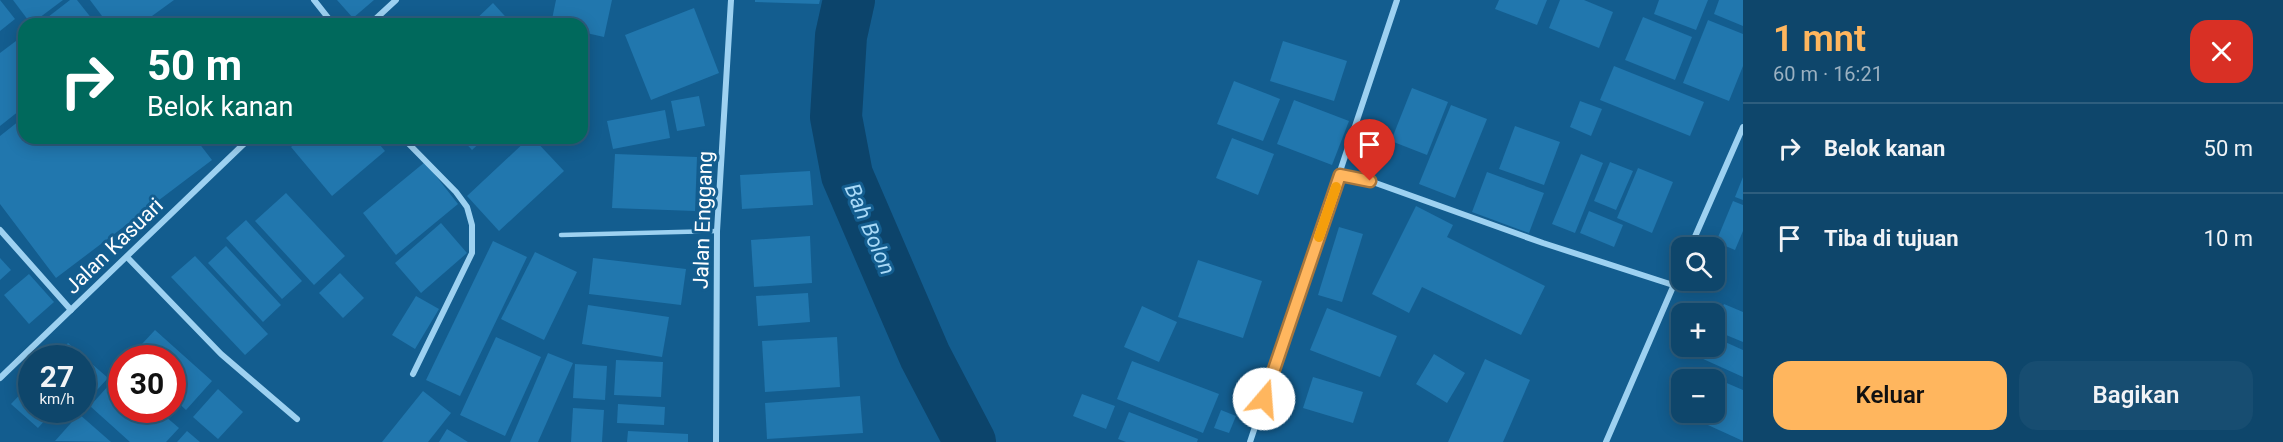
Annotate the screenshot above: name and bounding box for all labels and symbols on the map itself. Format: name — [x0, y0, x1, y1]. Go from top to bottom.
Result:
pin — [1344, 119, 1395, 181]
street label: Jalan Enggang — [689, 150, 717, 290]
water label: Bah Bolon — [840, 180, 900, 278]
street label: Jalan Kasuari — [60, 193, 168, 299]
speed limit sign: 30 — [108, 345, 186, 423]
position arrow — [1232, 367, 1296, 431]

